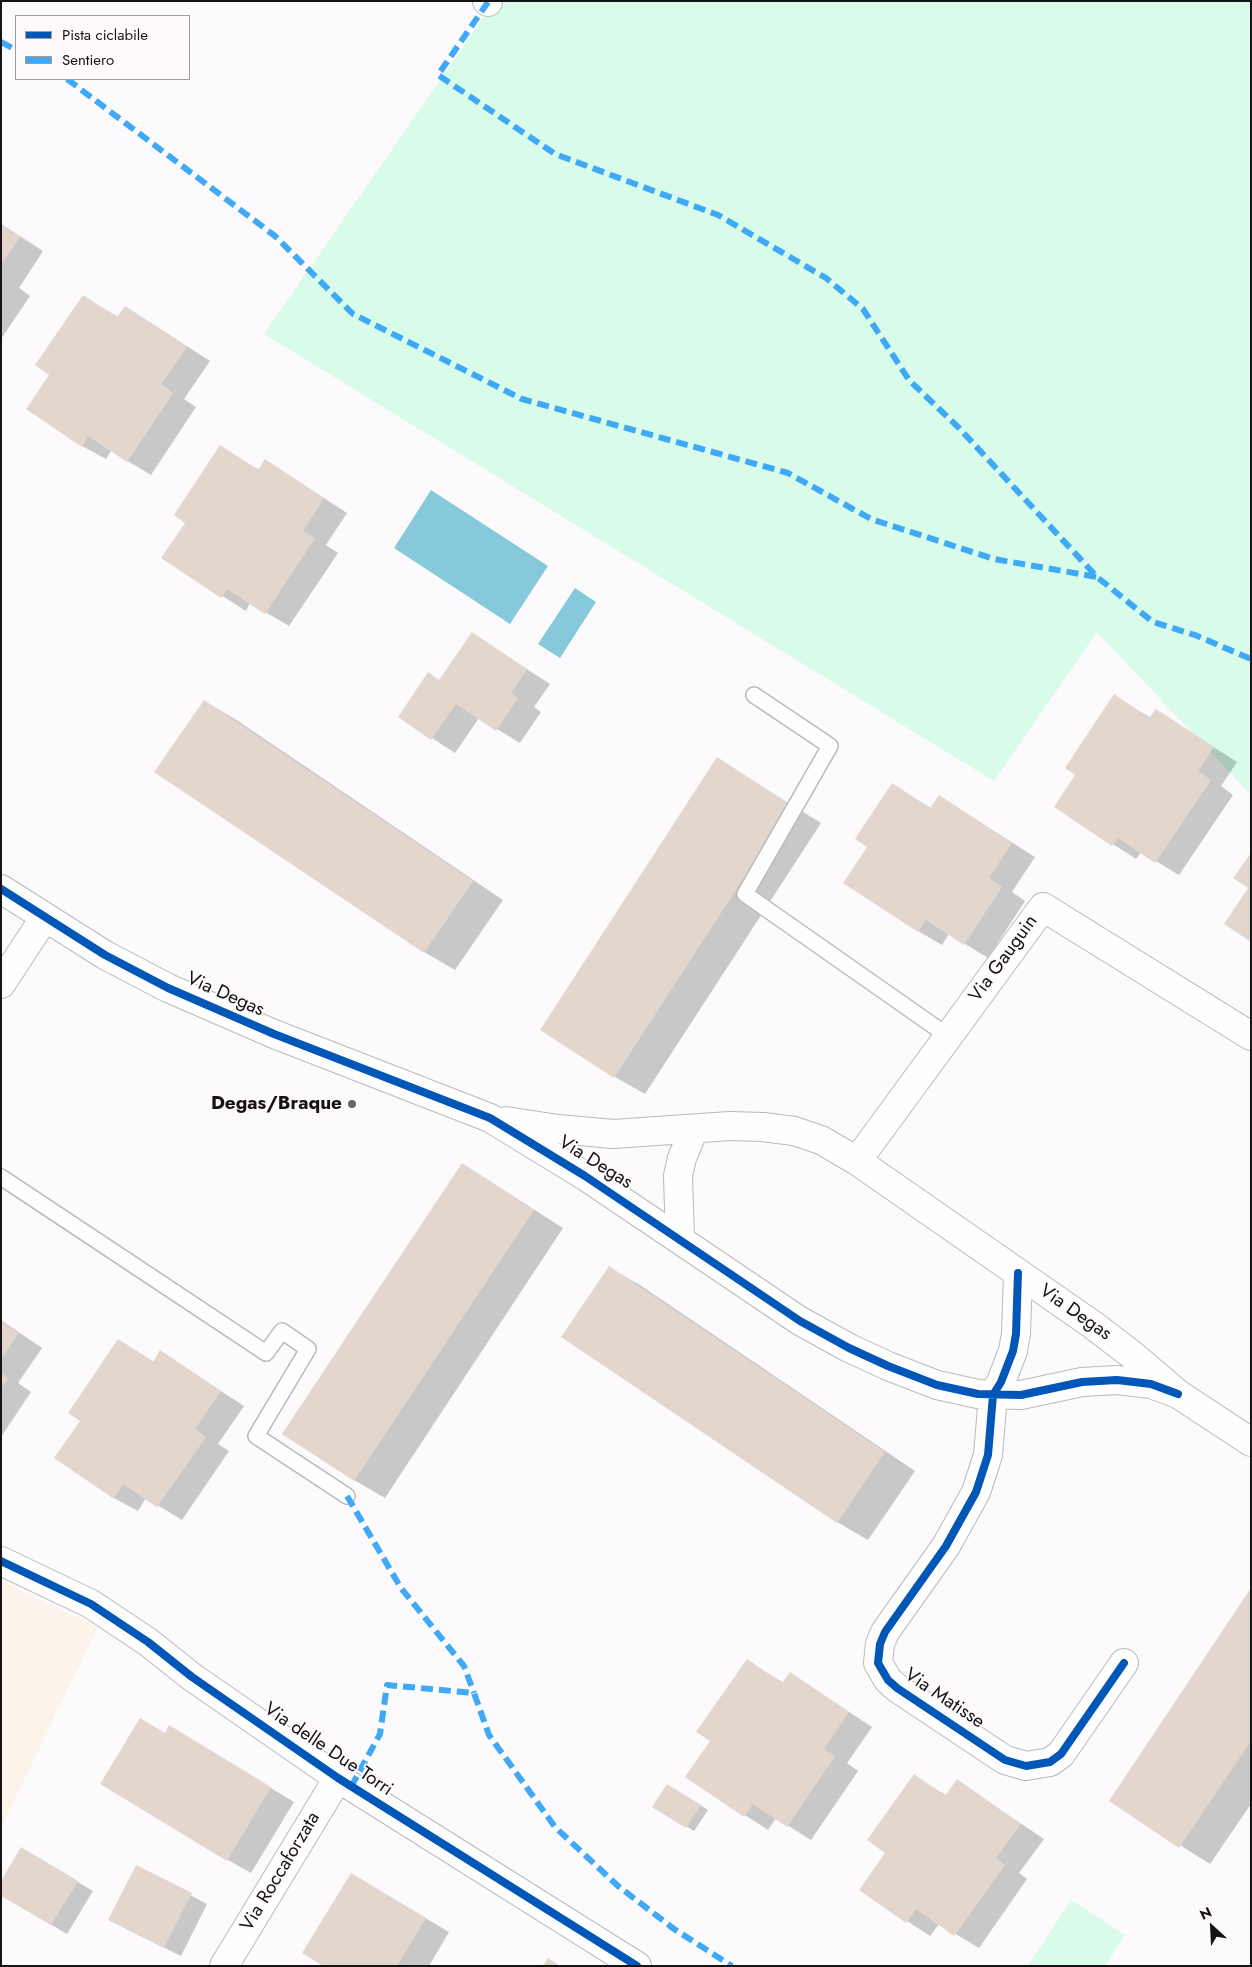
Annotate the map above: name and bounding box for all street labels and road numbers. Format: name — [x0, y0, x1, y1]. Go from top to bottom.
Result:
street label: Via Gauguin — [965, 911, 1043, 1007]
street label: Via Degas — [183, 968, 267, 1022]
street label: Via Degas — [554, 1131, 636, 1195]
street label: Via Degas — [1035, 1280, 1115, 1346]
street label: Via Matisse — [900, 1664, 988, 1734]
street label: Via delle Due Torri — [259, 1698, 397, 1802]
street label: Via Roccaforzata — [236, 1808, 326, 1936]

